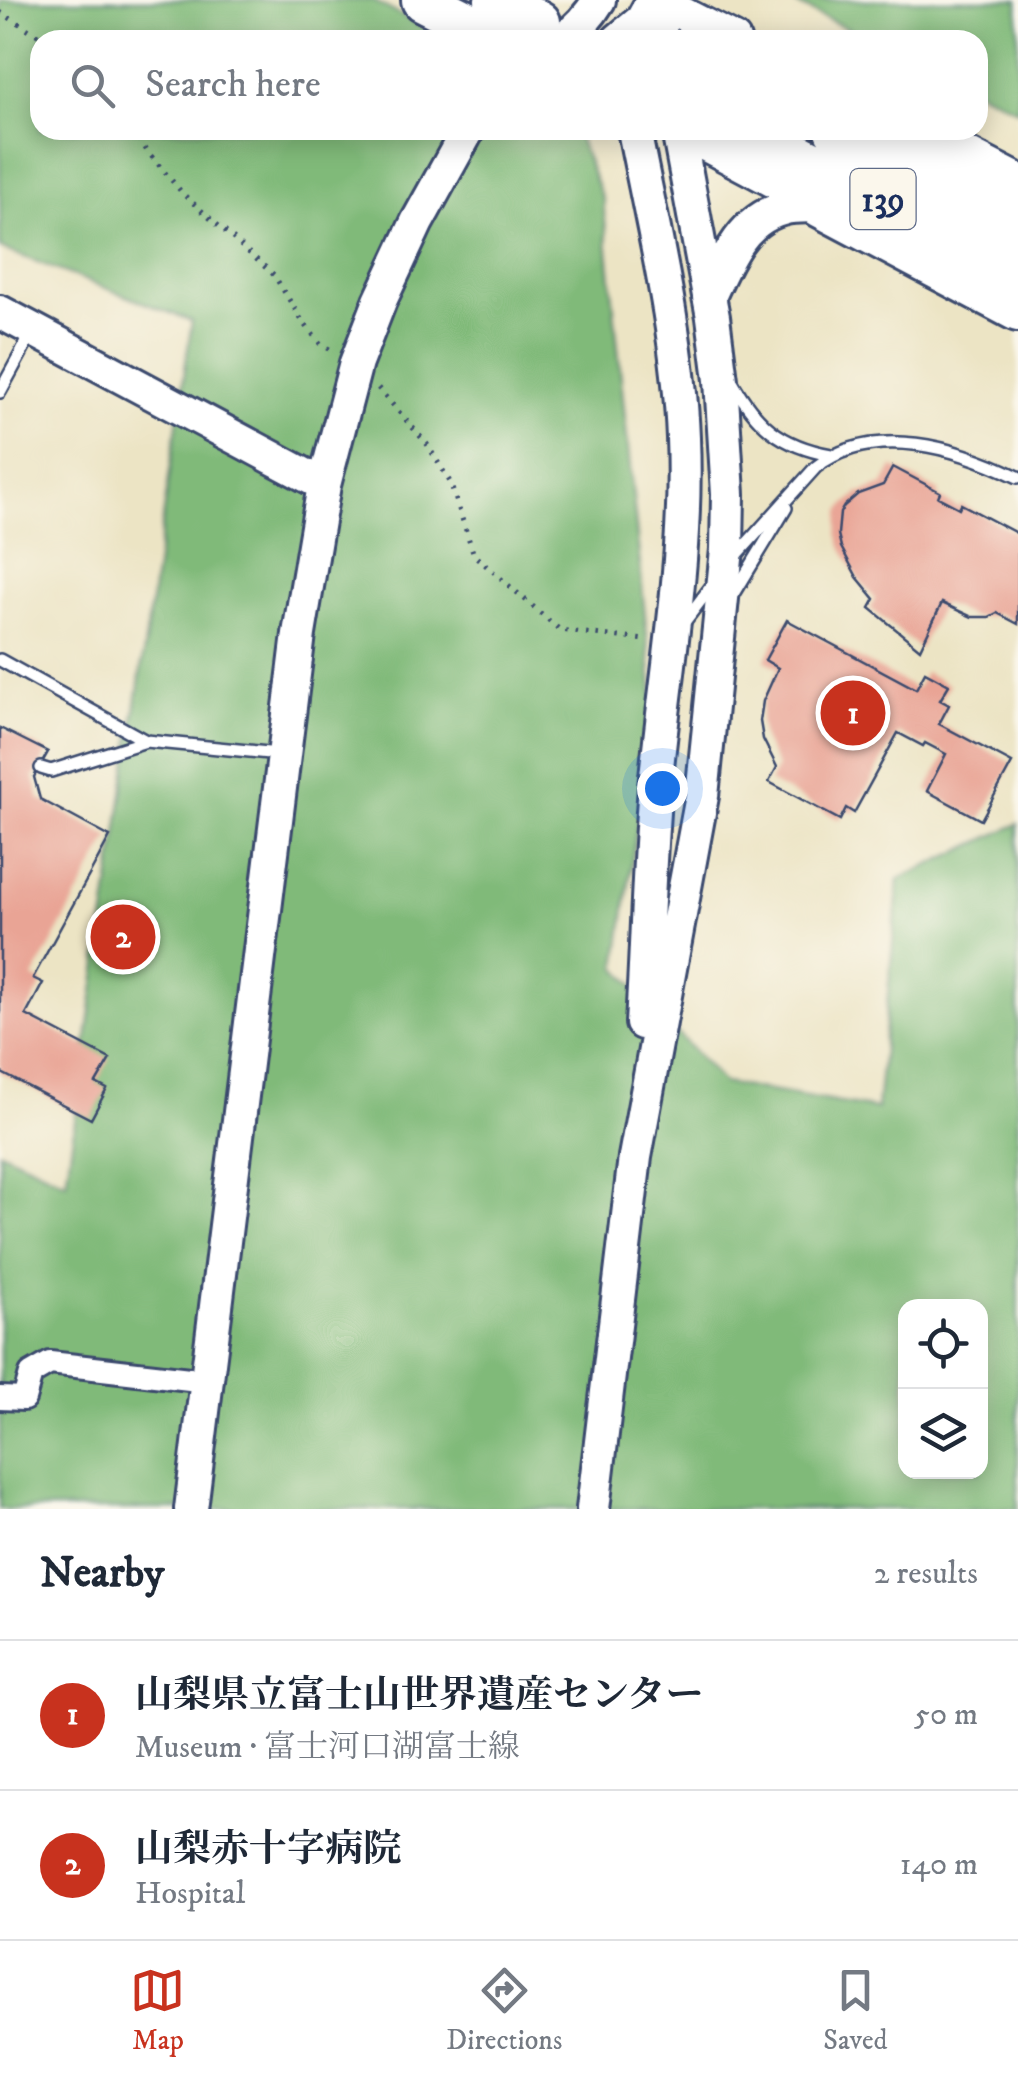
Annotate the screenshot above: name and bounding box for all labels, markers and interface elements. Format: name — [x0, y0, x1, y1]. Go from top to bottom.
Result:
search box — [30, 30, 988, 140]
icon: search — [65, 58, 120, 113]
text: Search here — [145, 61, 321, 109]
road number: 139 — [850, 169, 916, 229]
pin: 1 — [820, 676, 886, 750]
your location — [637, 763, 688, 814]
pin: 2 — [90, 900, 156, 974]
map controls — [898, 1299, 988, 1479]
button: locate — [898, 1299, 988, 1389]
button: layers — [898, 1389, 988, 1479]
text: Nearby — [40, 1548, 164, 1600]
text: 2 results — [874, 1554, 978, 1594]
text: 山梨県立富士山世界遺産センター — [135, 1672, 703, 1720]
text: 1 — [67, 1695, 78, 1735]
text: 50 m — [914, 1695, 978, 1735]
text: Museum · 富士河口湖富士線 — [135, 1728, 520, 1768]
text: 山梨赤十字病院 — [135, 1826, 401, 1874]
text: 2 — [65, 1845, 80, 1885]
text: 140 m — [900, 1845, 978, 1885]
text: Hospital — [135, 1874, 245, 1914]
tab: Map — [130, 1963, 185, 2058]
tab: Directions — [446, 1963, 562, 2058]
tab: Saved — [823, 1963, 888, 2058]

